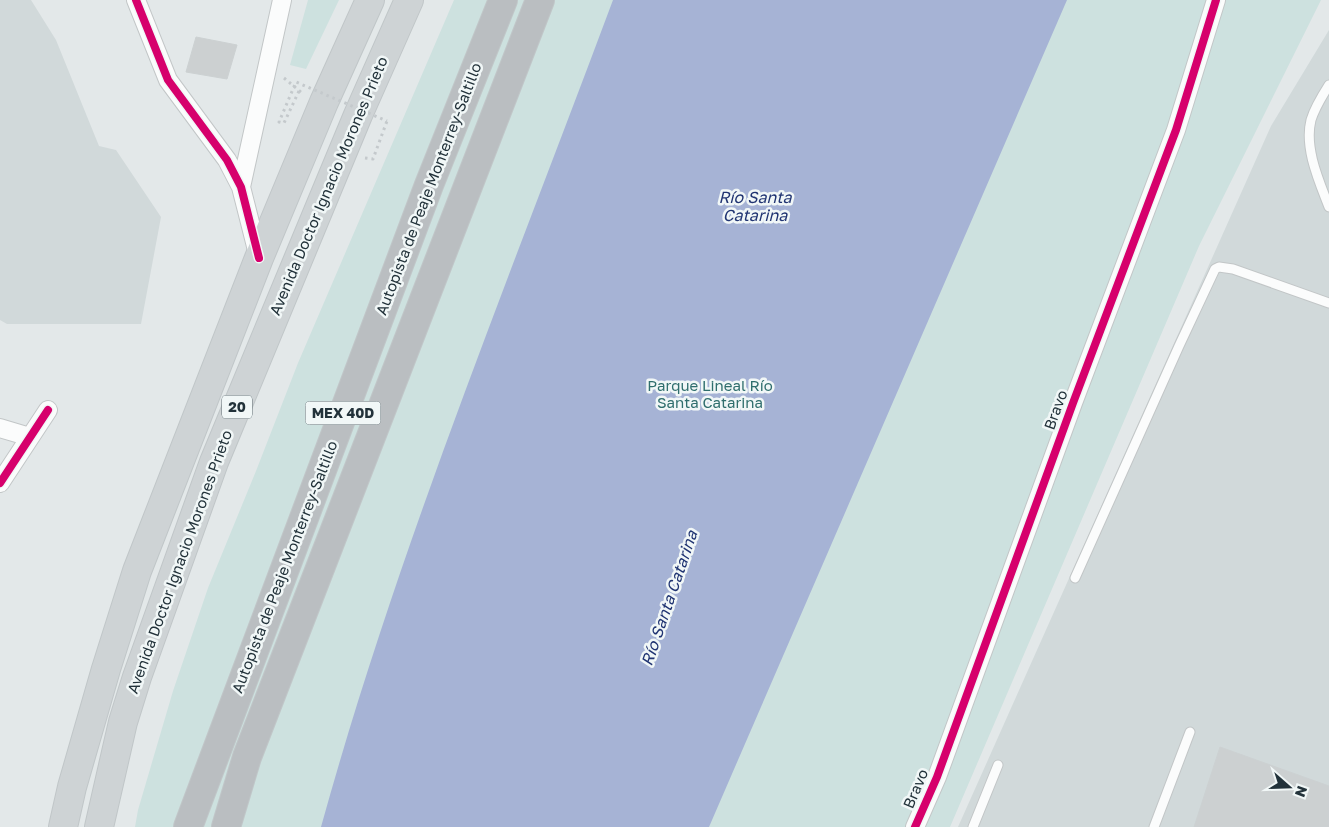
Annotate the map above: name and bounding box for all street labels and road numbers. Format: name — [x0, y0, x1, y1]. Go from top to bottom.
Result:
street label: Avenida Doctor Ignacio Morones Prieto — [265, 54, 391, 318]
street label: Autopista de Peaje Monterrey-Saltillo — [372, 60, 485, 317]
street label: Bravo — [1040, 387, 1071, 432]
road number: 20 — [222, 396, 252, 418]
road number: MEX 40D — [306, 402, 380, 424]
street label: Avenida Doctor Ignacio Morones Prieto — [123, 427, 235, 696]
street label: Autopista de Peaje Monterrey-Saltillo — [228, 438, 341, 695]
street label: Bravo — [899, 766, 931, 811]

